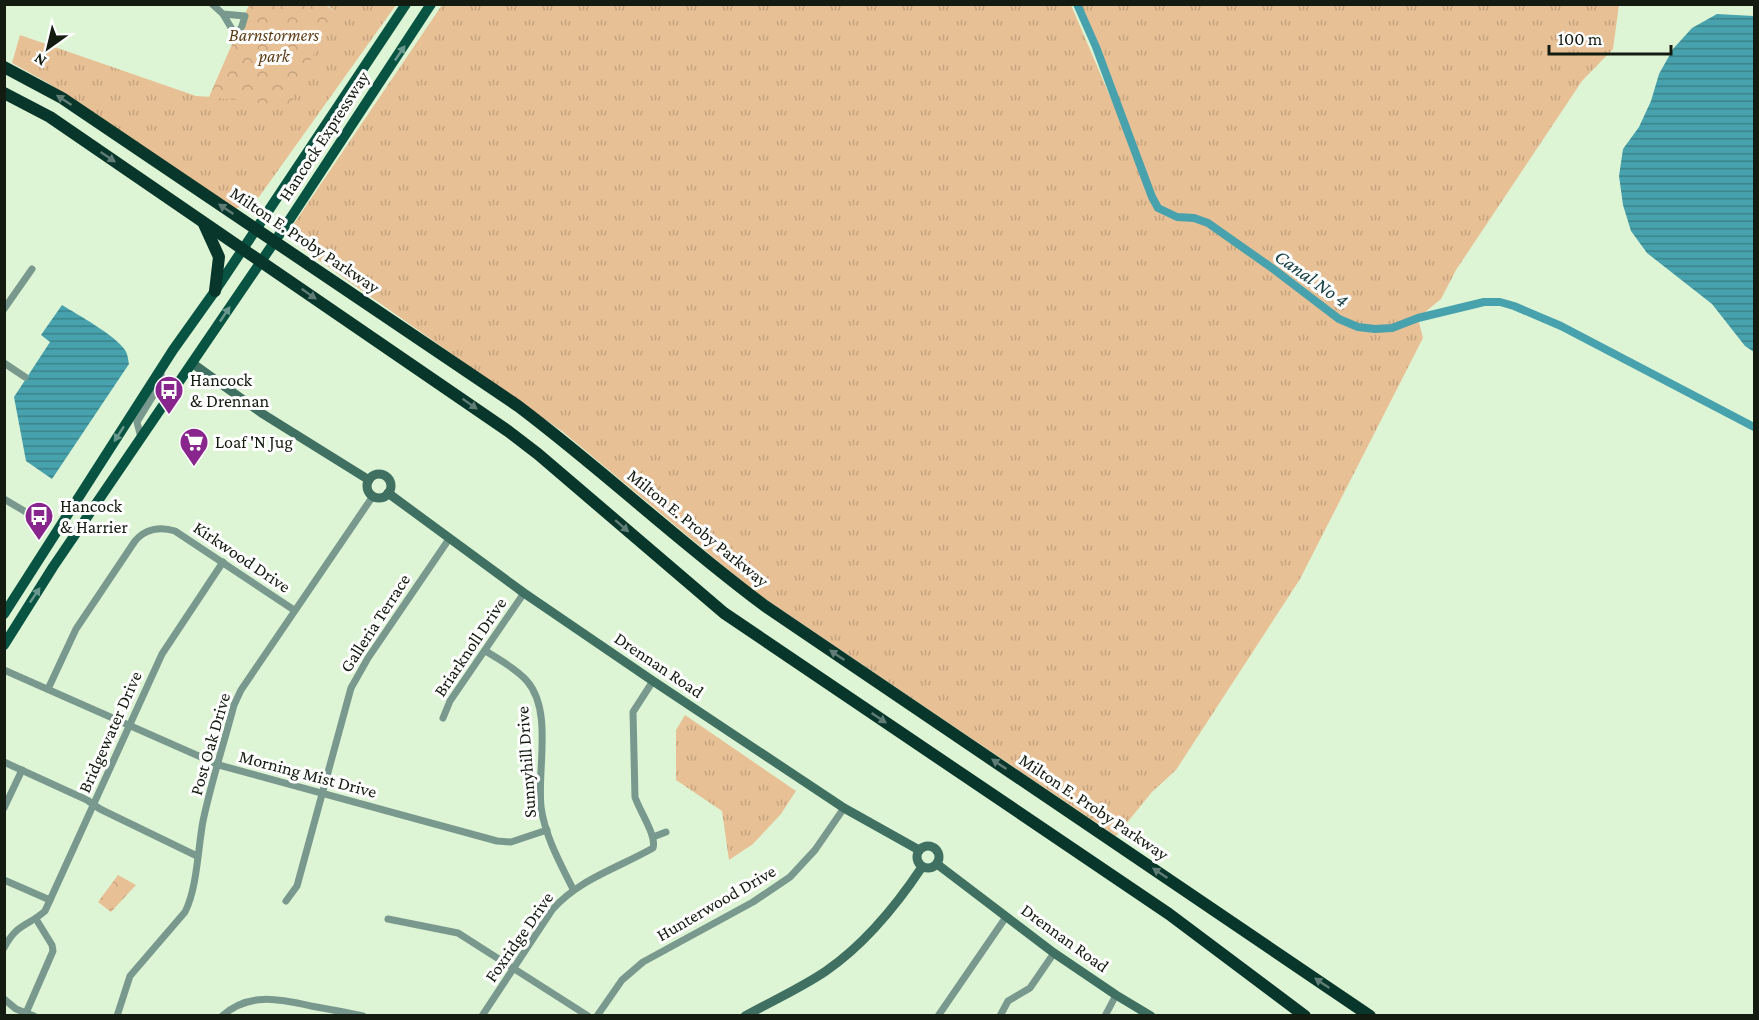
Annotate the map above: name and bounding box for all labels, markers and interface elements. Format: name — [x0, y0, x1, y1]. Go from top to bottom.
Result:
north arrow — [18, 18, 78, 78]
scale bar — [1549, 18, 1670, 56]
park label: Barnstormers park — [229, 25, 320, 66]
text: 100 m — [1558, 29, 1603, 49]
one-way arrow — [394, 45, 406, 61]
text: N — [31, 50, 49, 70]
street label: Hancock Expressway — [275, 67, 374, 205]
one-way arrow — [56, 94, 72, 105]
one-way arrow — [100, 151, 116, 162]
street label: Milton E. Proby Parkway — [227, 183, 384, 298]
one-way arrow — [218, 203, 234, 215]
water label: Canal No 4 — [1271, 245, 1353, 311]
one-way arrow — [301, 288, 317, 300]
one-way arrow — [219, 307, 231, 323]
place label: Hancock & Drennan — [190, 370, 269, 411]
bus stop icon: Hancock & Drennan — [153, 374, 185, 416]
one-way arrow — [461, 398, 477, 410]
one-way arrow — [113, 426, 124, 442]
supermarket icon: Loaf 'N Jug — [178, 426, 210, 468]
place label: Loaf 'N Jug — [215, 432, 293, 452]
street label: Milton E. Proby Parkway — [623, 465, 773, 591]
place label: Hancock & Harrier — [60, 496, 128, 537]
bus stop icon: Hancock & Harrier — [23, 500, 55, 542]
street label: Kirkwood Drive — [190, 517, 294, 597]
one-way arrow — [614, 519, 629, 532]
street label: Galleria Terrace — [336, 570, 414, 676]
one-way arrow — [29, 586, 40, 603]
street label: Briarknoll Drive — [430, 594, 510, 700]
street label: Drennan Road — [611, 628, 708, 702]
one-way arrow — [829, 650, 845, 661]
street label: Bridgewater Drive — [74, 668, 146, 796]
street label: Post Oak Drive — [186, 690, 234, 797]
street label: Sunnyhill Drive — [512, 705, 540, 819]
one-way arrow — [870, 712, 886, 724]
street label: Morning Mist Drive — [237, 746, 379, 802]
street label: Milton E. Proby Parkway — [1016, 750, 1173, 865]
one-way arrow — [991, 758, 1007, 770]
street label: Hunterwood Drive — [653, 861, 779, 945]
one-way arrow — [1152, 868, 1168, 879]
street label: Foxridge Drive — [481, 888, 557, 986]
street label: Drennan Road — [1017, 900, 1113, 977]
one-way arrow — [1314, 977, 1330, 989]

